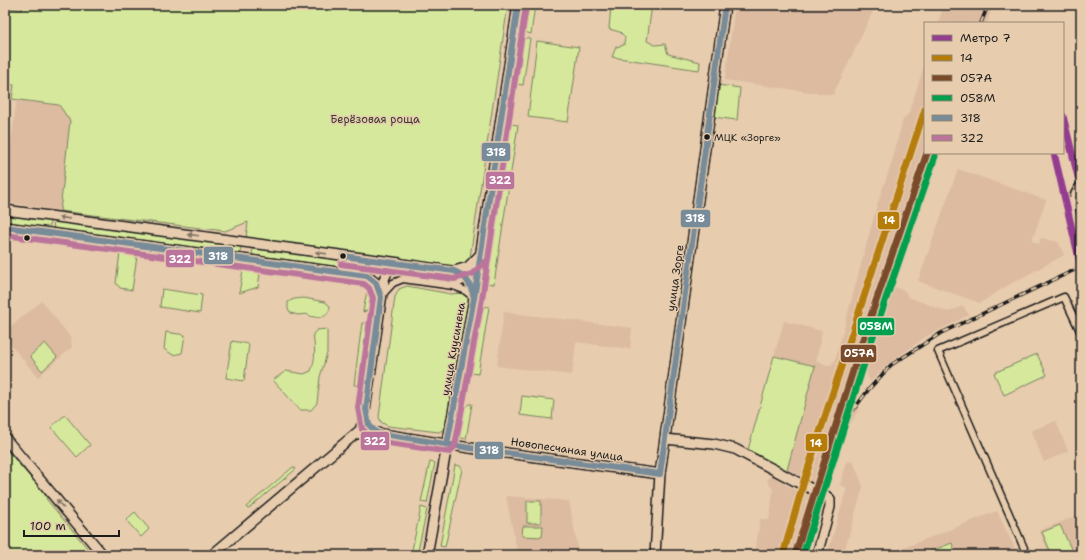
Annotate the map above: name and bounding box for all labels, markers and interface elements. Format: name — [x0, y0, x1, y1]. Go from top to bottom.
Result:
legend — [924, 22, 1064, 154]
text: Метро 7 — [960, 30, 1011, 46]
text: 14 — [960, 50, 973, 66]
text: 057А — [960, 70, 992, 86]
text: 058М — [960, 90, 996, 106]
text: 318 — [960, 110, 981, 126]
park label: Берёзовая роща — [330, 112, 420, 127]
text: 322 — [960, 130, 984, 146]
place label: МЦК «Зорге» — [714, 131, 781, 144]
marker: МЦК «Зорге» — [702, 132, 712, 142]
line badge: 318 — [481, 142, 511, 162]
text: 318 — [486, 145, 506, 160]
line badge: 322 — [485, 171, 515, 190]
text: 322 — [489, 173, 512, 188]
line badge: 318 — [680, 209, 711, 228]
text: 318 — [685, 211, 705, 226]
line badge: 14 — [877, 211, 900, 230]
text: 14 — [883, 213, 896, 228]
one-way arrow — [58, 215, 70, 221]
one-way arrow — [187, 232, 199, 238]
unlabelled marker — [22, 233, 32, 243]
street label: улица Зорге — [663, 244, 688, 312]
line badge: 318 — [203, 246, 234, 265]
line badge: 322 — [165, 249, 195, 268]
text: 318 — [208, 249, 228, 264]
one-way arrow — [315, 250, 327, 256]
unlabelled marker — [338, 251, 348, 261]
text: 322 — [169, 252, 192, 267]
street label: улица Куусинена — [438, 301, 469, 397]
line badge: 058М — [857, 317, 895, 336]
text: 058М — [859, 319, 893, 334]
line badge: 057А — [840, 344, 877, 363]
text: 057А — [844, 346, 875, 361]
line badge: 322 — [360, 431, 390, 451]
line badge: 14 — [805, 433, 828, 452]
text: 322 — [364, 434, 387, 449]
street label: Новопесчаная улица — [510, 434, 624, 465]
text: 14 — [810, 436, 823, 451]
line badge: 318 — [474, 441, 504, 460]
text: 318 — [479, 443, 499, 458]
one-way arrow — [55, 498, 64, 509]
scale bar — [24, 512, 119, 538]
text: 100 m — [30, 518, 66, 534]

